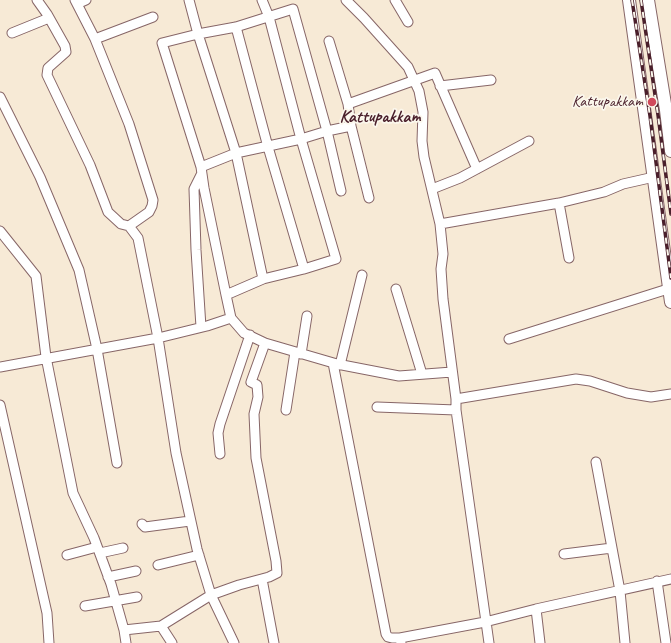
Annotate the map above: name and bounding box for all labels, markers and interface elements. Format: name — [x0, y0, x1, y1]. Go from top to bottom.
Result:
place label: Kattupakkam — [572, 92, 643, 112]
marker: Kattupakkam — [646, 96, 658, 108]
district label: Kattupakkam — [339, 106, 421, 128]

